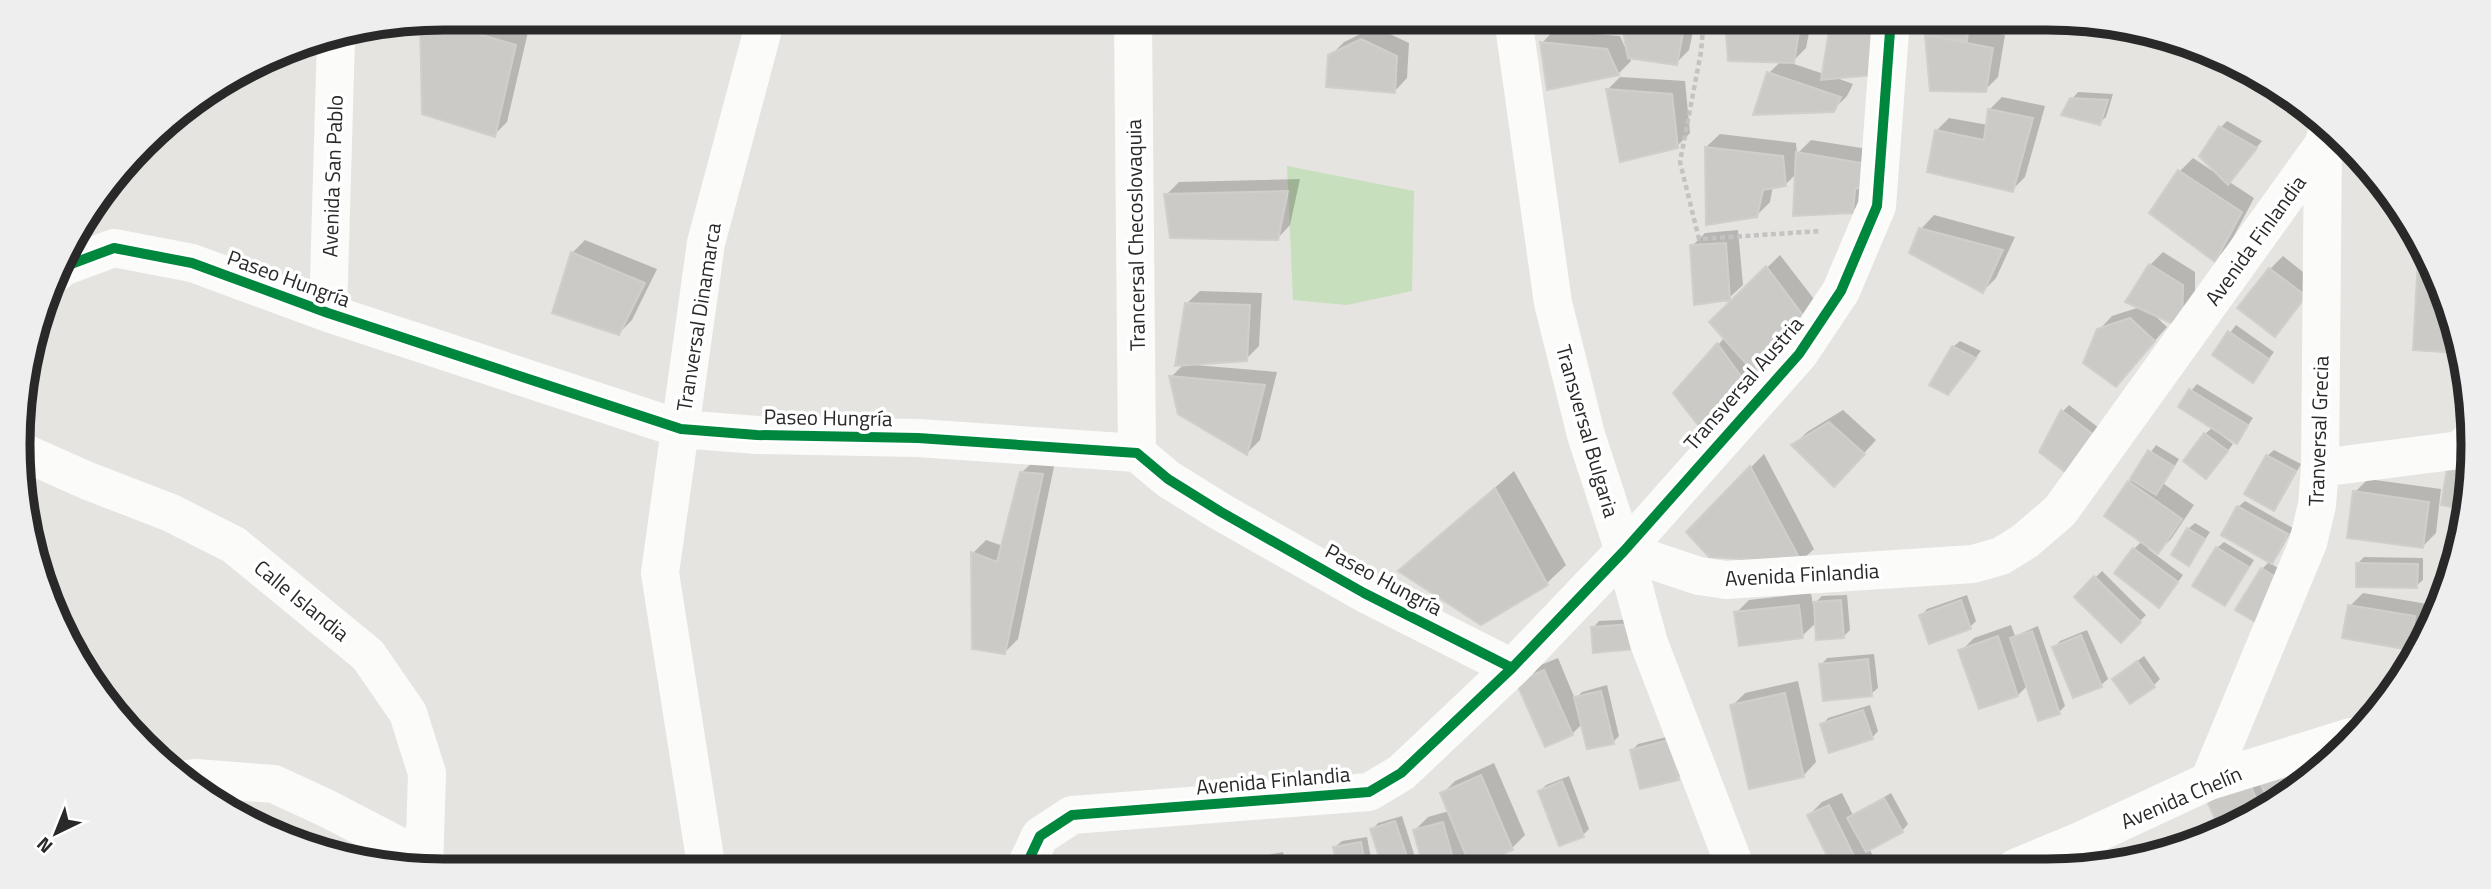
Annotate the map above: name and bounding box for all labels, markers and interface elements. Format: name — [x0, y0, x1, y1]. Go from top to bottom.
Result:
street label: Avenida San Pablo — [313, 94, 351, 258]
street label: Trancersal Checoslovaquia — [1117, 118, 1153, 351]
street label: Avenida Finlandia — [2197, 168, 2314, 312]
street label: Tranversal Dinamarca — [667, 220, 729, 414]
street label: Paseo Hungría — [223, 241, 355, 315]
street label: Transversal Austria — [1676, 309, 1811, 457]
street label: Transversal Bulgaria — [1548, 341, 1628, 521]
street label: Tranversal Grecia — [2299, 355, 2337, 507]
street label: Paseo Hungría — [763, 400, 893, 434]
street label: Paseo Hungría — [1320, 535, 1449, 624]
street label: Calle Islandia — [247, 551, 357, 649]
street label: Avenida Finlandia — [1724, 554, 1880, 594]
street label: Avenida Finlandia — [1195, 757, 1352, 803]
street label: Avenida Chelín — [2115, 757, 2247, 837]
north arrow — [21, 798, 91, 868]
text: N — [29, 831, 59, 861]

